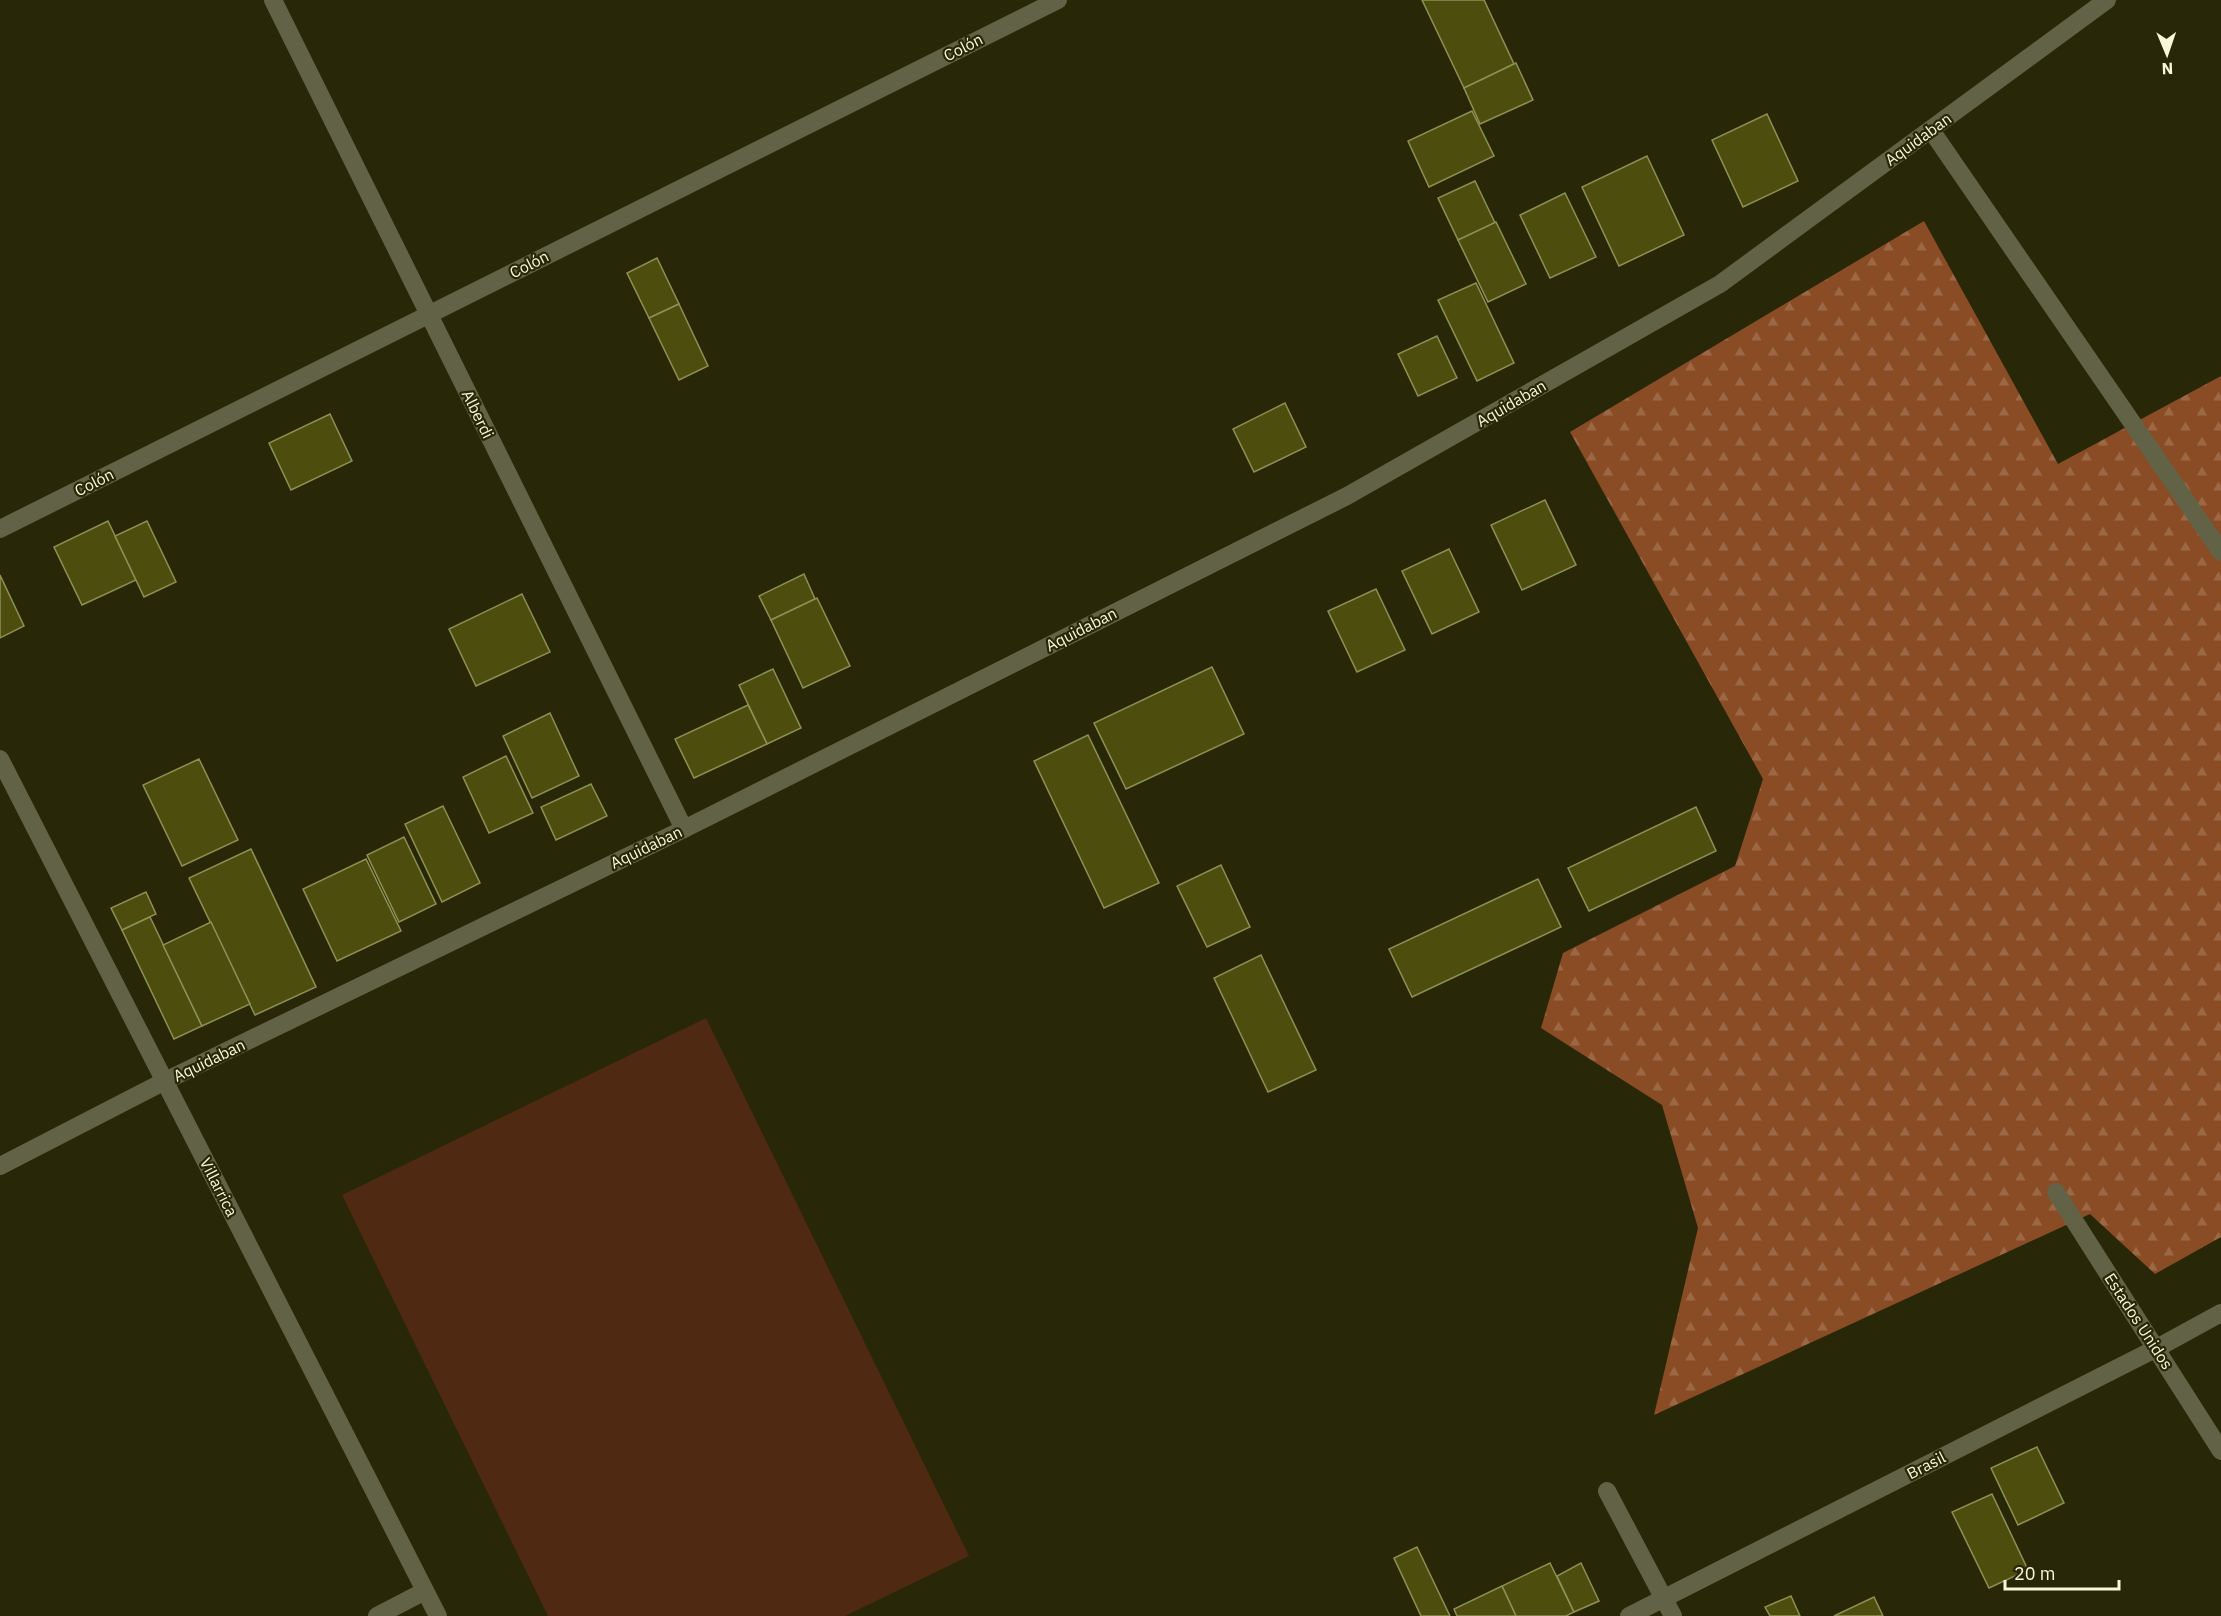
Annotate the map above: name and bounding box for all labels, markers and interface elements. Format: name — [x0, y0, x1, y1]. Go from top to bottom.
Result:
north arrow — [2137, 24, 2197, 84]
street label: Colón — [940, 29, 986, 65]
text: N — [2161, 59, 2174, 79]
street label: Aquidaban — [1881, 108, 1955, 170]
street label: Colón — [506, 246, 552, 282]
street label: Aquidaban — [1472, 375, 1550, 431]
street label: Alberdi — [458, 386, 498, 442]
street label: Colón — [71, 464, 117, 500]
street label: Aquidaban — [1042, 603, 1120, 655]
street label: Aquidaban — [607, 821, 685, 873]
street label: Aquidaban — [170, 1034, 248, 1086]
street label: Villarrica — [196, 1154, 242, 1220]
street label: Estados Unidos — [2100, 1269, 2178, 1373]
street label: Brasil — [1903, 1447, 1949, 1483]
scale bar — [2005, 1553, 2119, 1591]
text: 20 m — [2014, 1562, 2056, 1585]

